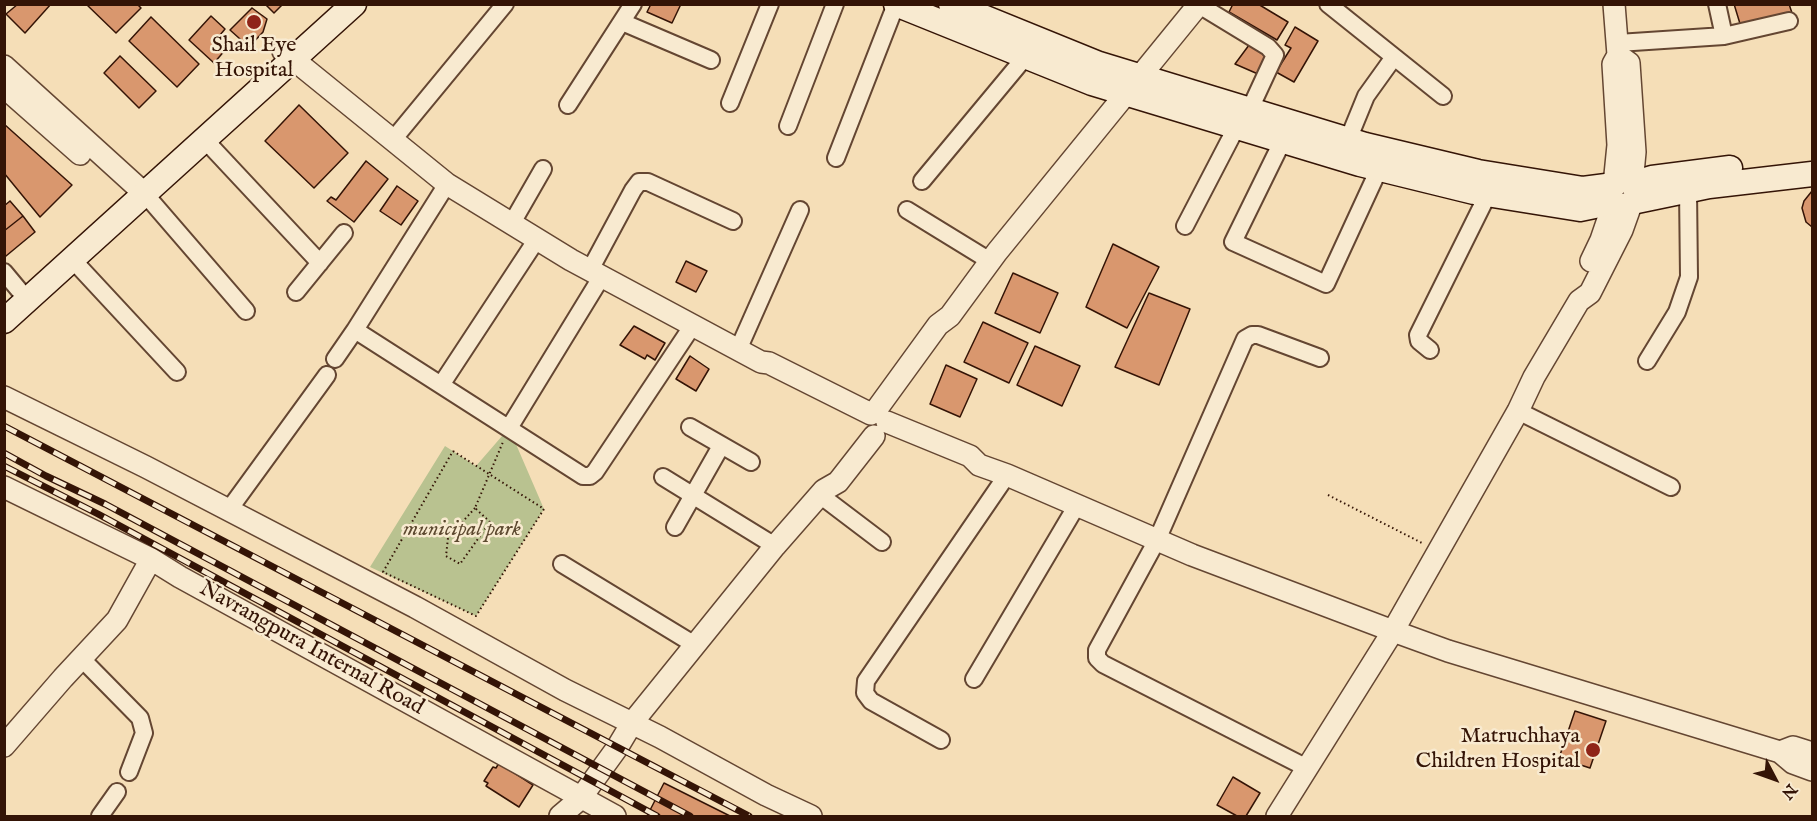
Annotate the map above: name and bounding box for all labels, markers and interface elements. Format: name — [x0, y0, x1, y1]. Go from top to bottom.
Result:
marker: Shail Eye Hospital — [245, 13, 263, 31]
place label: Shail Eye Hospital — [212, 33, 296, 84]
park label: municipal park — [403, 517, 521, 543]
street label: Navrangpura Internal Road — [194, 576, 428, 722]
place label: Matruchhaya Children Hospital — [1415, 724, 1580, 776]
marker: Matruchhaya Children Hospital — [1584, 741, 1602, 759]
north arrow — [1745, 749, 1805, 809]
text: N — [1776, 779, 1801, 803]

